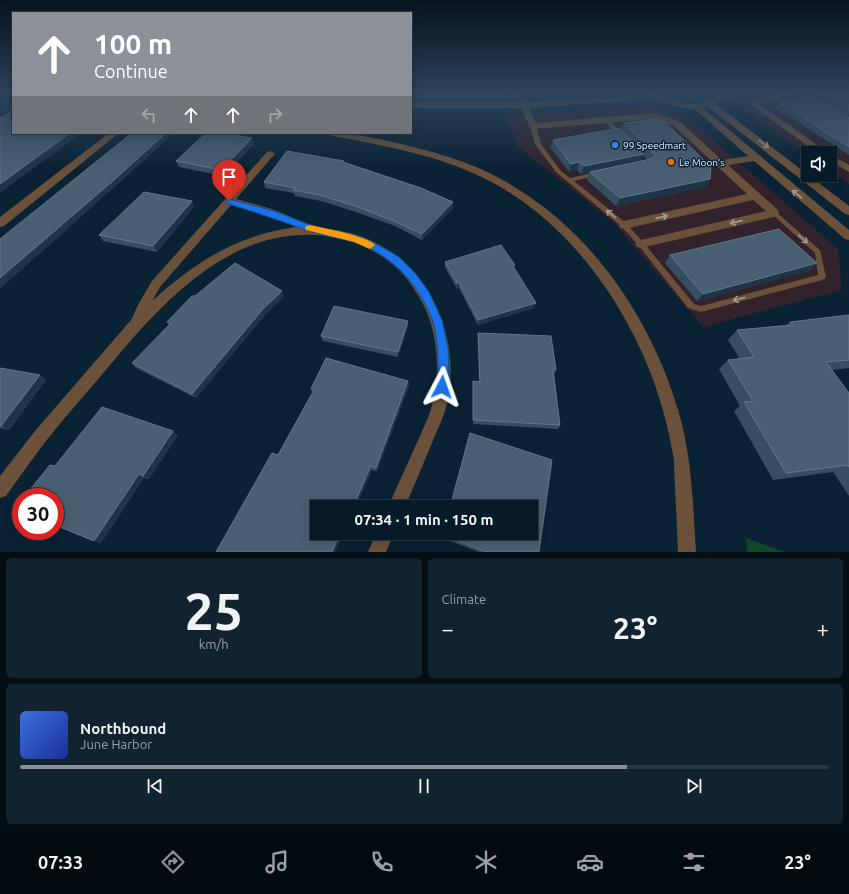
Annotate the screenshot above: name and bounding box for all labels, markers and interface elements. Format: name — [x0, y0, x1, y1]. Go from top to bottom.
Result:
icon: ahead — [28, 28, 80, 80]
text: 100 m — [94, 28, 172, 59]
text: Continue — [94, 61, 168, 81]
icon: left — [138, 104, 160, 126]
icon: ahead — [180, 104, 202, 126]
icon: ahead — [222, 104, 244, 126]
icon: right — [264, 104, 286, 126]
marker: 99 Speedmart — [610, 140, 620, 150]
place label: 99 Speedmart — [623, 140, 686, 151]
one-way arrow — [758, 140, 769, 149]
map controls — [801, 146, 837, 182]
button: sound — [801, 146, 837, 182]
marker: Le Moon‘s — [666, 157, 676, 167]
place label: Le Moon‘s — [679, 157, 725, 168]
pin — [212, 160, 246, 201]
icon: arrive — [218, 166, 240, 188]
one-way arrow — [792, 189, 802, 198]
one-way arrow — [605, 210, 616, 219]
one-way arrow — [655, 212, 668, 220]
one-way arrow — [730, 218, 743, 226]
one-way arrow — [798, 234, 808, 244]
one-way arrow — [733, 295, 746, 303]
position arrow — [421, 366, 463, 408]
speed limit sign: 30 — [12, 488, 64, 540]
text: 07:34 · 1 min · 150 m — [355, 511, 493, 528]
text: 25 — [184, 582, 243, 640]
text: Climate — [442, 592, 486, 606]
text: 23° — [613, 611, 657, 645]
text: − — [442, 616, 454, 641]
text: + — [817, 616, 829, 641]
text: km/h — [199, 637, 229, 651]
text: Northbound — [80, 720, 166, 737]
text: June Harbor — [80, 737, 152, 751]
icon: previous — [144, 775, 166, 797]
icon: pause — [413, 775, 435, 797]
icon: next — [683, 775, 705, 797]
icon: directions — [159, 848, 187, 876]
icon: music — [263, 848, 291, 876]
icon: phone — [368, 848, 396, 876]
icon: climate — [472, 848, 500, 876]
icon: car — [576, 848, 604, 876]
icon: filters — [680, 848, 708, 876]
text: 07:33 — [38, 852, 83, 872]
text: 23° — [784, 852, 811, 872]

